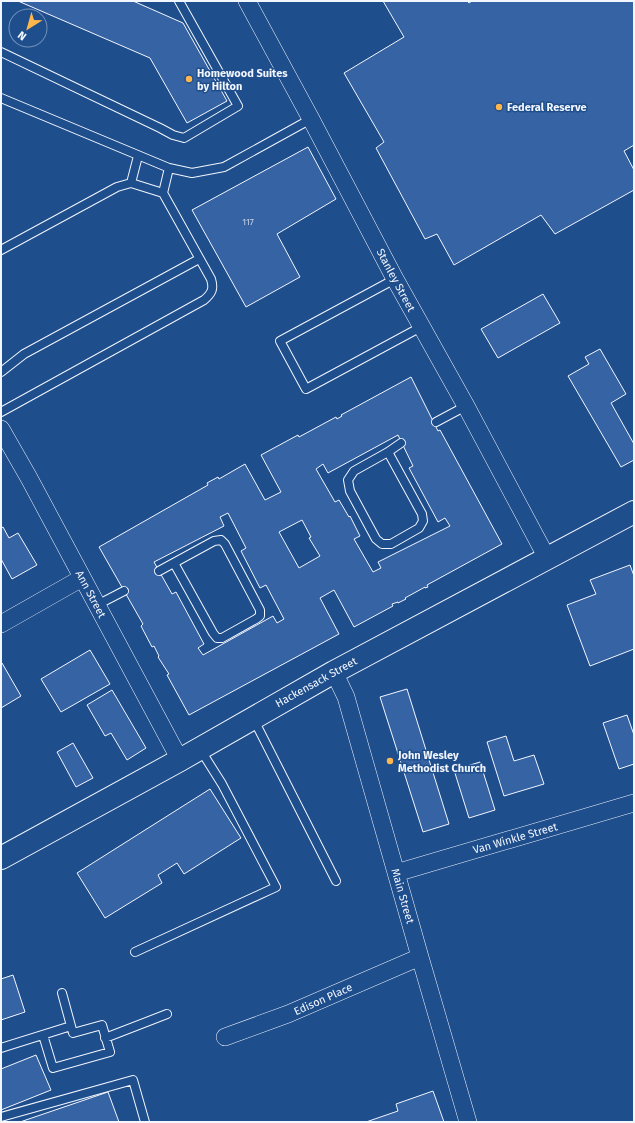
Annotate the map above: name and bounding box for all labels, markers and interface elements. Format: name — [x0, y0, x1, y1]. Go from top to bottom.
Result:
north arrow — [8, 8, 48, 48]
text: N — [15, 28, 29, 43]
place label: Homewood Suites by Hilton — [197, 67, 288, 93]
marker: Homewood Suites by Hilton — [184, 74, 194, 84]
place label: Federal Reserve — [507, 101, 587, 114]
marker: Federal Reserve — [494, 102, 504, 112]
house number: 117 — [242, 217, 254, 227]
street label: Stanley Street — [373, 246, 418, 314]
street label: Ann Street — [73, 568, 109, 620]
street label: Hackensack Street — [273, 655, 359, 710]
place label: John Wesley Methodist Church — [397, 749, 486, 775]
marker: John Wesley Methodist Church — [385, 756, 395, 766]
street label: Van Winkle Street — [471, 820, 559, 857]
street label: Main Street — [388, 867, 417, 925]
street label: Edison Place — [292, 981, 355, 1018]

